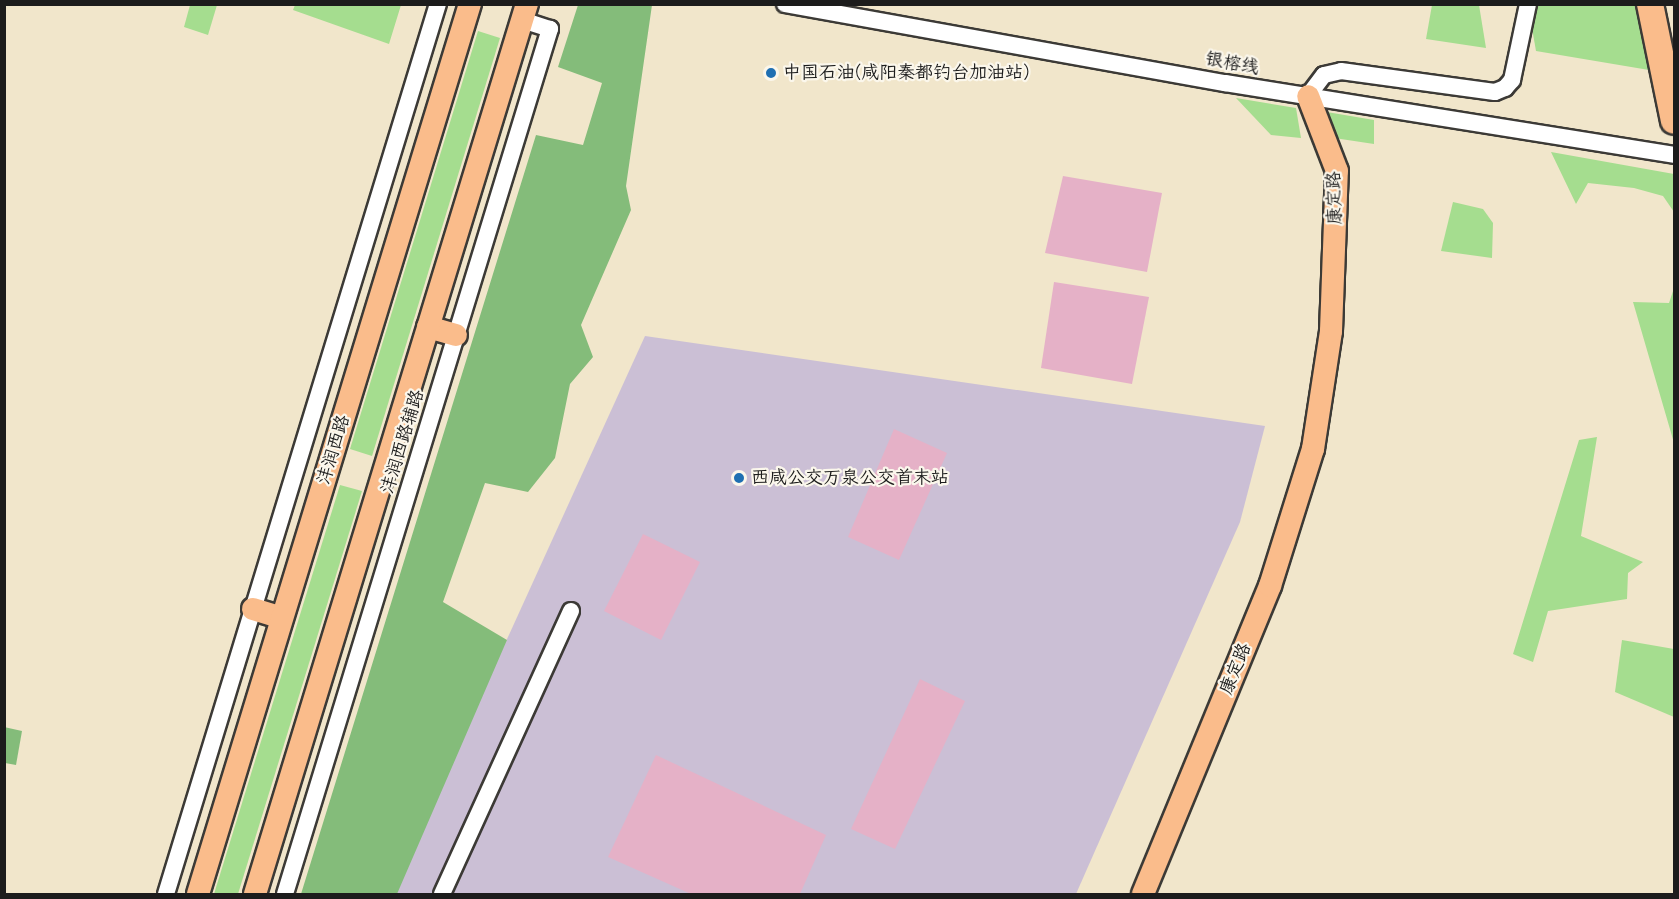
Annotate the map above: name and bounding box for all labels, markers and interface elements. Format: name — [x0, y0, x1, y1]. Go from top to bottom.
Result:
street label: 银榕线 — [1204, 49, 1260, 79]
place label: 中国石油(咸阳秦都钓台加油站) — [783, 62, 1029, 84]
marker: 中国石油(咸阳秦都钓台加油站) — [764, 66, 778, 80]
street label: 康定路 — [1323, 171, 1347, 225]
street label: 沣润西路辅路 — [377, 387, 429, 497]
street label: 沣润西路 — [313, 412, 355, 488]
place label: 西咸公交万泉公交首末站 — [751, 467, 949, 489]
marker: 西咸公交万泉公交首末站 — [732, 471, 746, 485]
street label: 康定路 — [1216, 640, 1256, 698]

